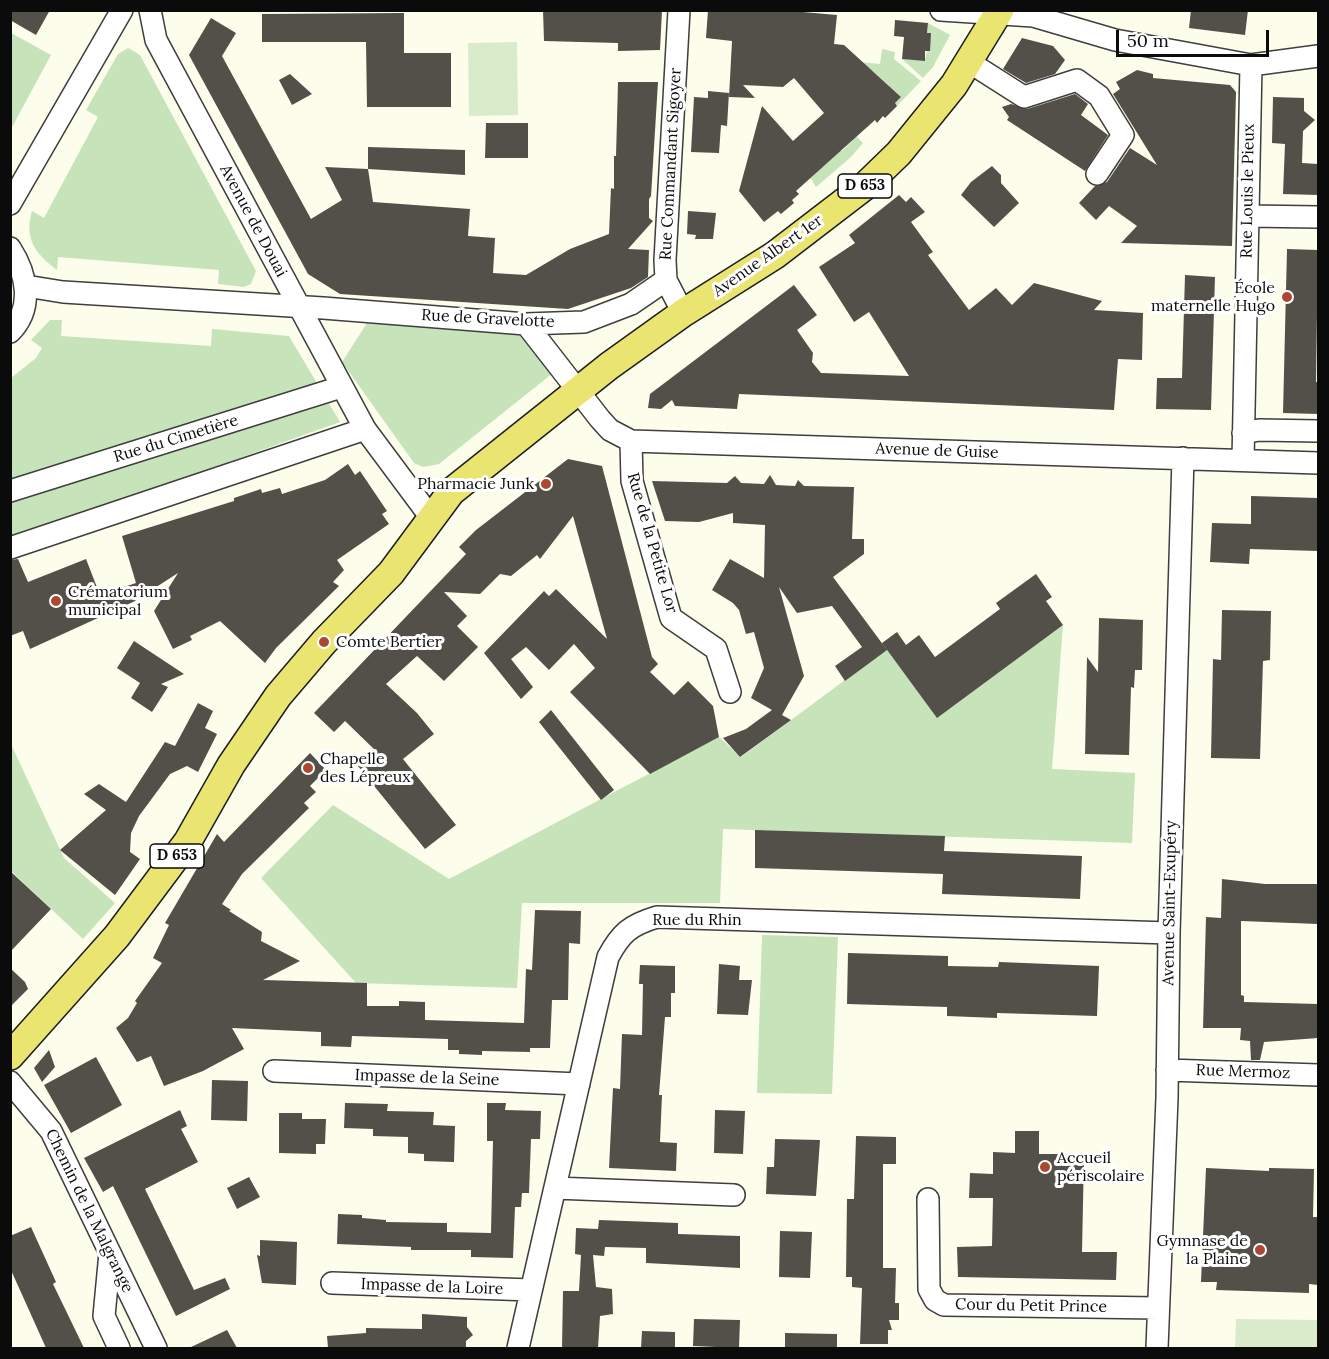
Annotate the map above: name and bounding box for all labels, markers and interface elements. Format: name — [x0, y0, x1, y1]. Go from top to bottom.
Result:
scale bar — [1119, 18, 1272, 56]
text: 50 m — [1127, 29, 1169, 52]
street label: Rue Commandant Sigoyer — [656, 67, 686, 261]
street label: Rue Louis le Pieux — [1237, 123, 1259, 259]
street label: Avenue de Douai — [215, 162, 291, 280]
road number: D 653 — [838, 174, 892, 198]
street label: Avenue Albert 1er — [709, 211, 827, 301]
place label: École maternelle Hugo — [1151, 278, 1275, 316]
marker: École maternelle Hugo — [1280, 290, 1294, 304]
street label: Rue de Gravelotte — [421, 306, 555, 332]
street label: Rue du Cimetière — [111, 411, 241, 467]
street label: Avenue de Guise — [875, 439, 999, 463]
street label: Rue de la Petite Lor — [623, 470, 681, 616]
place label: Pharmacie Junk — [417, 474, 534, 494]
marker: Pharmacie Junk — [539, 477, 553, 491]
place label: Crématorium municipal — [68, 582, 168, 620]
marker: Crématorium municipal — [49, 594, 63, 608]
place label: Comte Bertier — [336, 632, 442, 652]
marker: Comte Bertier — [317, 635, 331, 649]
place label: Chapelle des Lépreux — [320, 749, 411, 787]
marker: Chapelle des Lépreux — [301, 761, 315, 775]
street label: Avenue Saint-Exupéry — [1159, 820, 1181, 986]
road number: D 653 — [150, 844, 204, 868]
street label: Rue du Rhin — [652, 910, 742, 930]
street label: Rue Mermoz — [1195, 1061, 1291, 1083]
street label: Impasse de la Seine — [354, 1066, 500, 1090]
street label: Chemin de la Malgrange — [41, 1126, 137, 1296]
place label: Accueil périscolaire — [1057, 1148, 1144, 1186]
marker: Accueil périscolaire — [1038, 1160, 1052, 1174]
place label: Gymnase de la Plaine — [1157, 1231, 1248, 1269]
marker: Gymnase de la Plaine — [1253, 1243, 1267, 1257]
street label: Impasse de la Loire — [360, 1275, 504, 1299]
street label: Cour du Petit Prince — [955, 1295, 1107, 1317]

